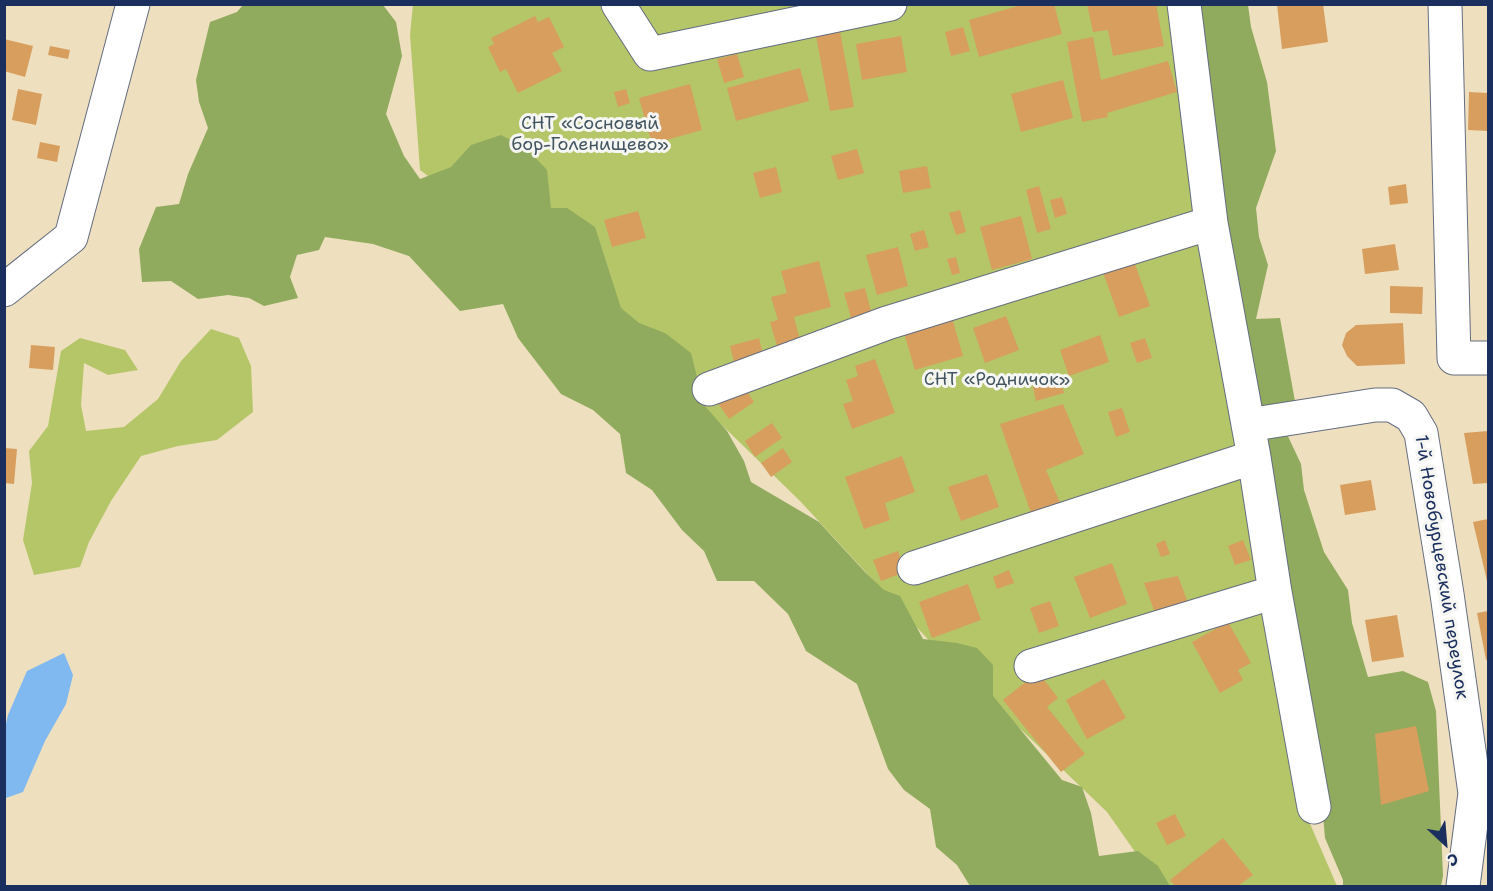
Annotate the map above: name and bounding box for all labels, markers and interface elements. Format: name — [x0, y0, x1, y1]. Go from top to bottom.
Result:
park label: СНТ «Сосновый бор-Голенищево» — [511, 113, 669, 156]
park label: СНТ «Родничок» — [924, 369, 1070, 391]
street label: 1-й Новобурцевский переулок — [1409, 433, 1473, 701]
north arrow — [1415, 813, 1475, 873]
text: С — [1444, 848, 1462, 871]

